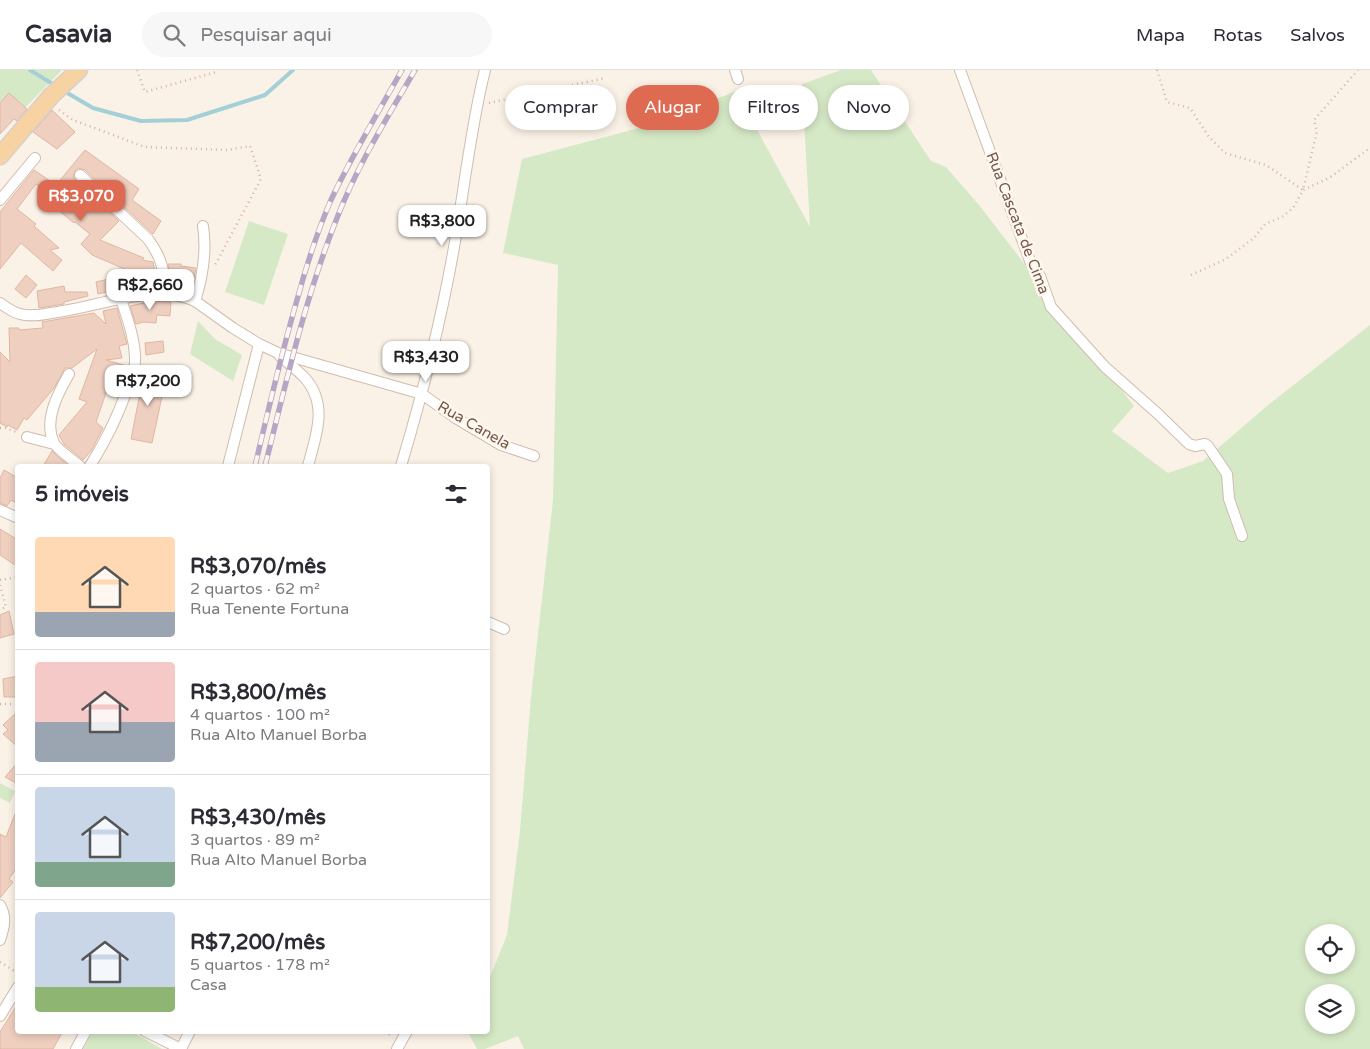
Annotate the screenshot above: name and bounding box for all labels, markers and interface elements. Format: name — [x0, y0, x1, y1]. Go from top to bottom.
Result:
search box — [142, 12, 492, 57]
text: Casavia — [25, 20, 112, 49]
icon: search — [160, 21, 188, 49]
text: Pesquisar aqui — [200, 24, 332, 46]
text: Mapa — [1136, 24, 1185, 46]
text: Rotas — [1213, 24, 1262, 46]
text: Salvos — [1290, 24, 1345, 46]
chip: Comprar — [505, 85, 616, 130]
chip: Alugar — [626, 85, 719, 130]
chip: Filtros — [729, 85, 818, 130]
chip: Novo — [828, 85, 909, 130]
street label: Rua Cascata de Cima — [983, 149, 1053, 297]
pin: R$3,070 — [35, 180, 127, 222]
text: R$3,070 — [48, 186, 114, 206]
pin: R$3,800 — [396, 204, 488, 247]
text: R$3,800 — [409, 211, 475, 231]
pin: R$2,660 — [104, 268, 196, 311]
text: R$2,660 — [117, 275, 183, 295]
pin: R$3,430 — [380, 340, 472, 383]
text: R$3,430 — [393, 347, 459, 367]
pin: R$7,200 — [102, 364, 194, 407]
text: R$7,200 — [116, 371, 180, 391]
street label: Rua Canela — [435, 397, 513, 453]
icon: filters — [442, 480, 470, 508]
text: 5 imóveis — [35, 482, 129, 507]
text: R$3,070/mês — [190, 554, 326, 579]
icon: home — [75, 557, 135, 617]
text: 2 quartos · 62 m² — [190, 579, 320, 599]
text: Rua Tenente Fortuna — [190, 599, 349, 619]
text: R$3,800/mês — [190, 680, 326, 705]
icon: home — [75, 682, 135, 742]
text: 4 quartos · 100 m² — [190, 705, 330, 725]
text: Rua Alto Manuel Borba — [190, 725, 367, 745]
text: R$3,430/mês — [190, 805, 326, 830]
icon: home — [75, 807, 135, 867]
text: 3 quartos · 89 m² — [190, 830, 320, 850]
text: Rua Alto Manuel Borba — [190, 850, 367, 870]
map controls — [1305, 924, 1355, 1034]
button: locate — [1305, 924, 1355, 974]
text: R$7,200/mês — [190, 930, 325, 955]
icon: home — [75, 932, 135, 992]
text: 5 quartos · 178 m² — [190, 955, 330, 975]
text: Casa — [190, 975, 227, 995]
button: layers — [1305, 984, 1355, 1034]

